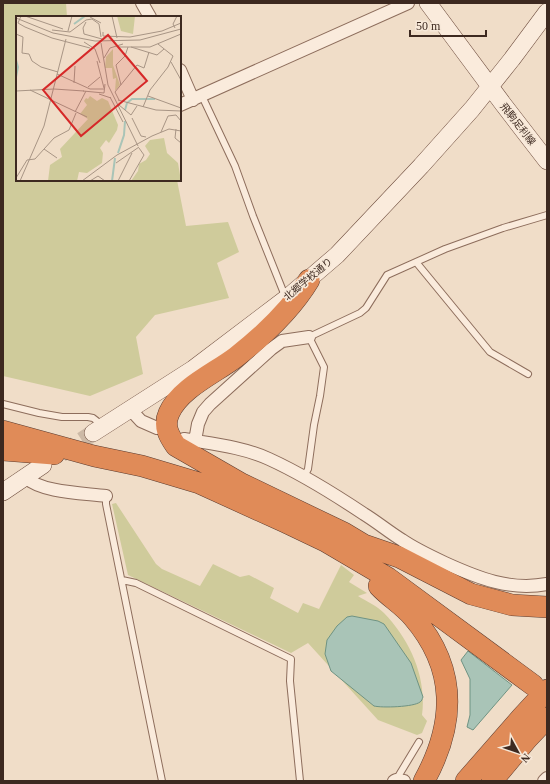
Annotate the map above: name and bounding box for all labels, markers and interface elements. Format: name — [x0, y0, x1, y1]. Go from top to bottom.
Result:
scale bar — [410, 12, 486, 38]
inset map — [16, 16, 181, 181]
text: 50 m — [416, 19, 441, 33]
street label: 飛駒足利線 — [498, 101, 538, 147]
street label: 北郷学校通り — [281, 256, 335, 302]
north arrow — [498, 732, 538, 772]
text: N — [518, 752, 533, 765]

